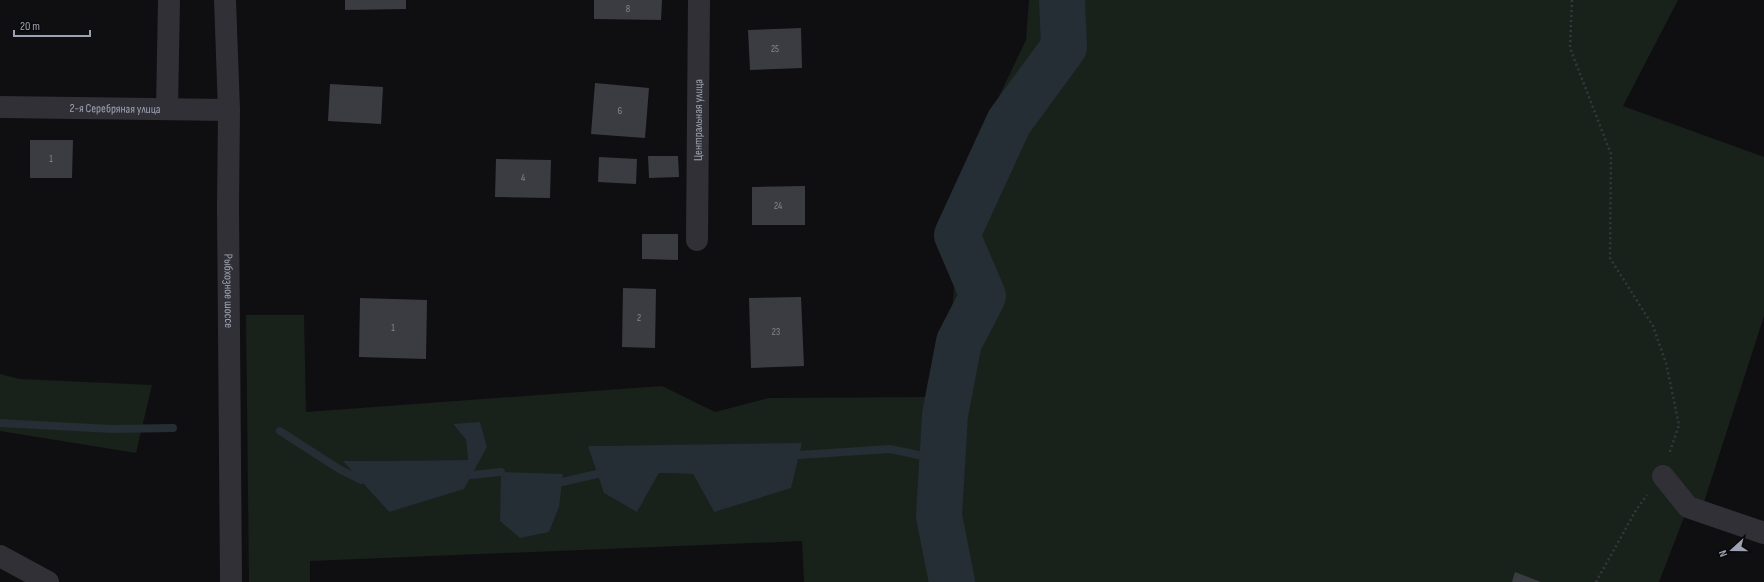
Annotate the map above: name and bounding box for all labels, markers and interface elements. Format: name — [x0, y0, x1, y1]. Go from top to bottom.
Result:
house number: 8 — [626, 3, 630, 15]
scale bar — [14, 12, 90, 38]
text: 20 m — [20, 19, 40, 34]
house number: 25 — [771, 43, 779, 55]
street label: Центральная улица — [690, 79, 706, 161]
street label: 2-я Серебряная улица — [69, 100, 161, 117]
house number: 6 — [618, 105, 622, 117]
house number: 1 — [49, 153, 53, 165]
house number: 4 — [521, 172, 525, 184]
house number: 24 — [774, 200, 782, 212]
street label: Рыбхозное шоссе — [221, 254, 236, 328]
house number: 2 — [637, 312, 641, 324]
house number: 1 — [391, 322, 395, 334]
house number: 23 — [772, 326, 780, 338]
north arrow — [1712, 530, 1752, 570]
text: N — [1716, 548, 1730, 558]

